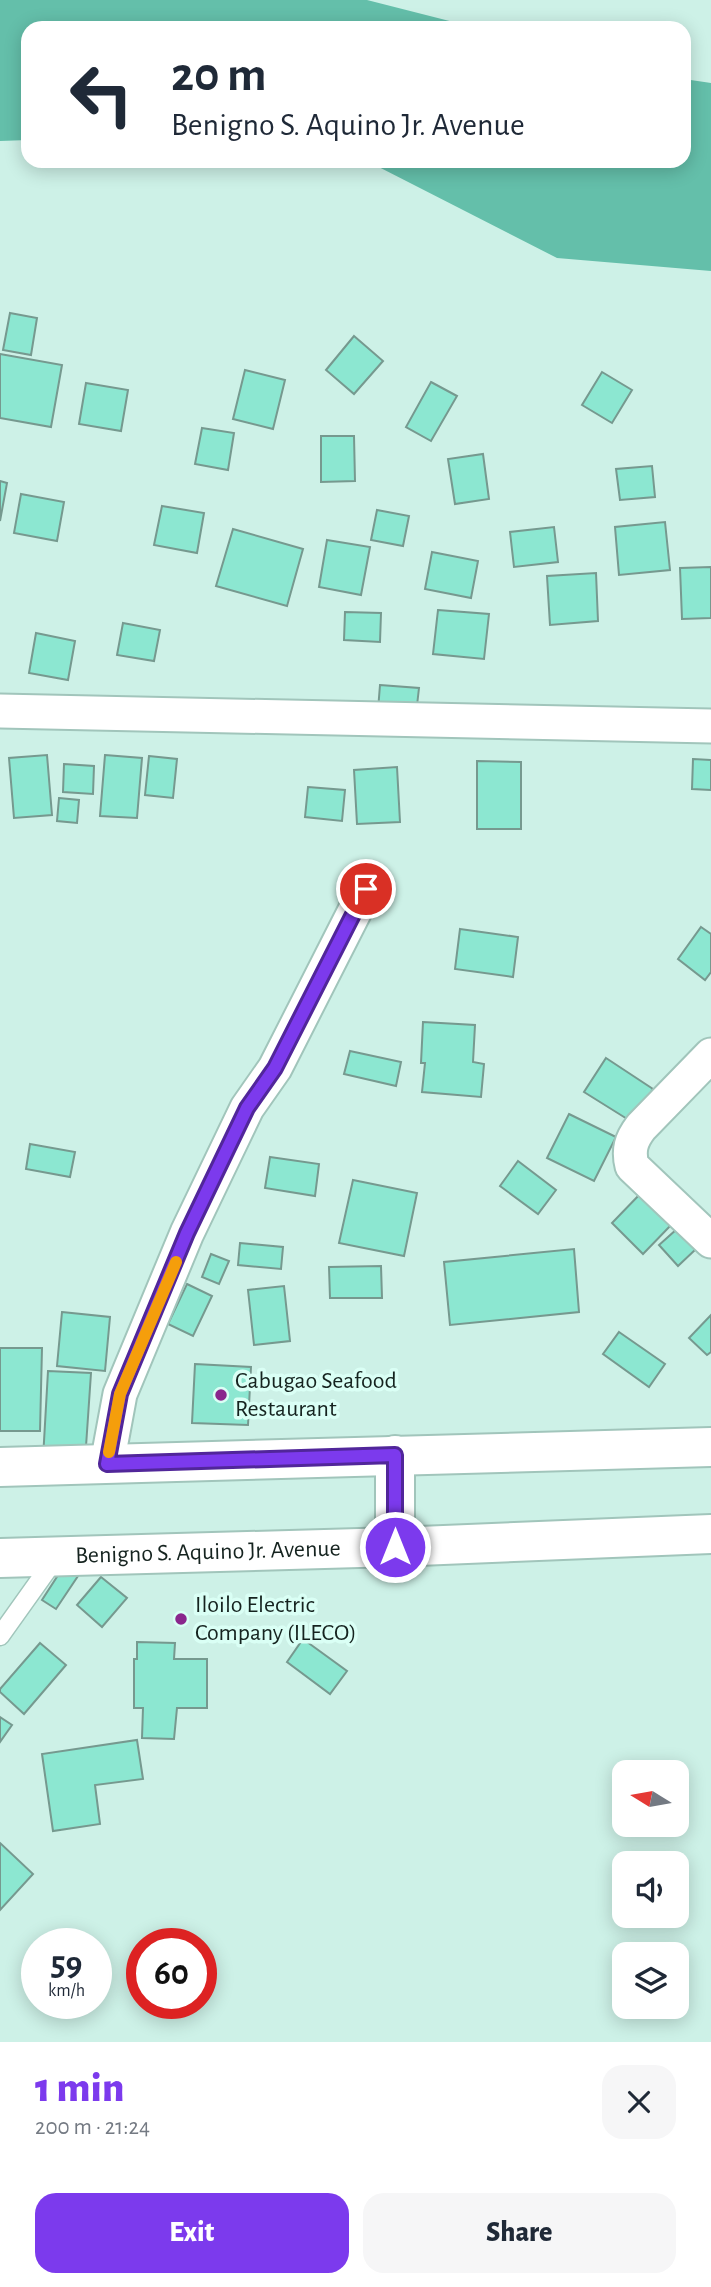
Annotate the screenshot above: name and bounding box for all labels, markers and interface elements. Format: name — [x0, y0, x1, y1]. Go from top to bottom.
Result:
icon: left — [56, 49, 147, 140]
text: 20 m — [171, 51, 267, 100]
text: Benigno S. Aquino Jr. Avenue — [171, 109, 525, 141]
pin — [336, 859, 396, 919]
icon: arrive — [347, 870, 385, 908]
place label: Cabugao Seafood Restaurant — [235, 1369, 397, 1421]
marker: Cabugao Seafood Restaurant — [213, 1387, 229, 1403]
position arrow — [358, 1510, 432, 1584]
street label: Benigno S. Aquino Jr. Avenue — [75, 1537, 341, 1568]
place label: Iloilo Electric Company (ILECO) — [195, 1593, 357, 1645]
marker: Iloilo Electric Company (ILECO) — [173, 1611, 189, 1627]
north arrow — [612, 1760, 690, 1838]
map controls — [612, 1760, 689, 2019]
button: sound — [612, 1851, 689, 1928]
speed limit sign: 60 — [126, 1928, 217, 2019]
button: layers — [612, 1942, 689, 2019]
text: 59 — [50, 1947, 83, 1982]
text: km/h — [48, 1982, 85, 2000]
button: close — [602, 2065, 676, 2139]
text: 1 min — [35, 2067, 124, 2109]
text: 200 m · 21:24 — [35, 2116, 150, 2139]
button: Exit — [35, 2193, 349, 2273]
button: Share — [363, 2193, 676, 2273]

